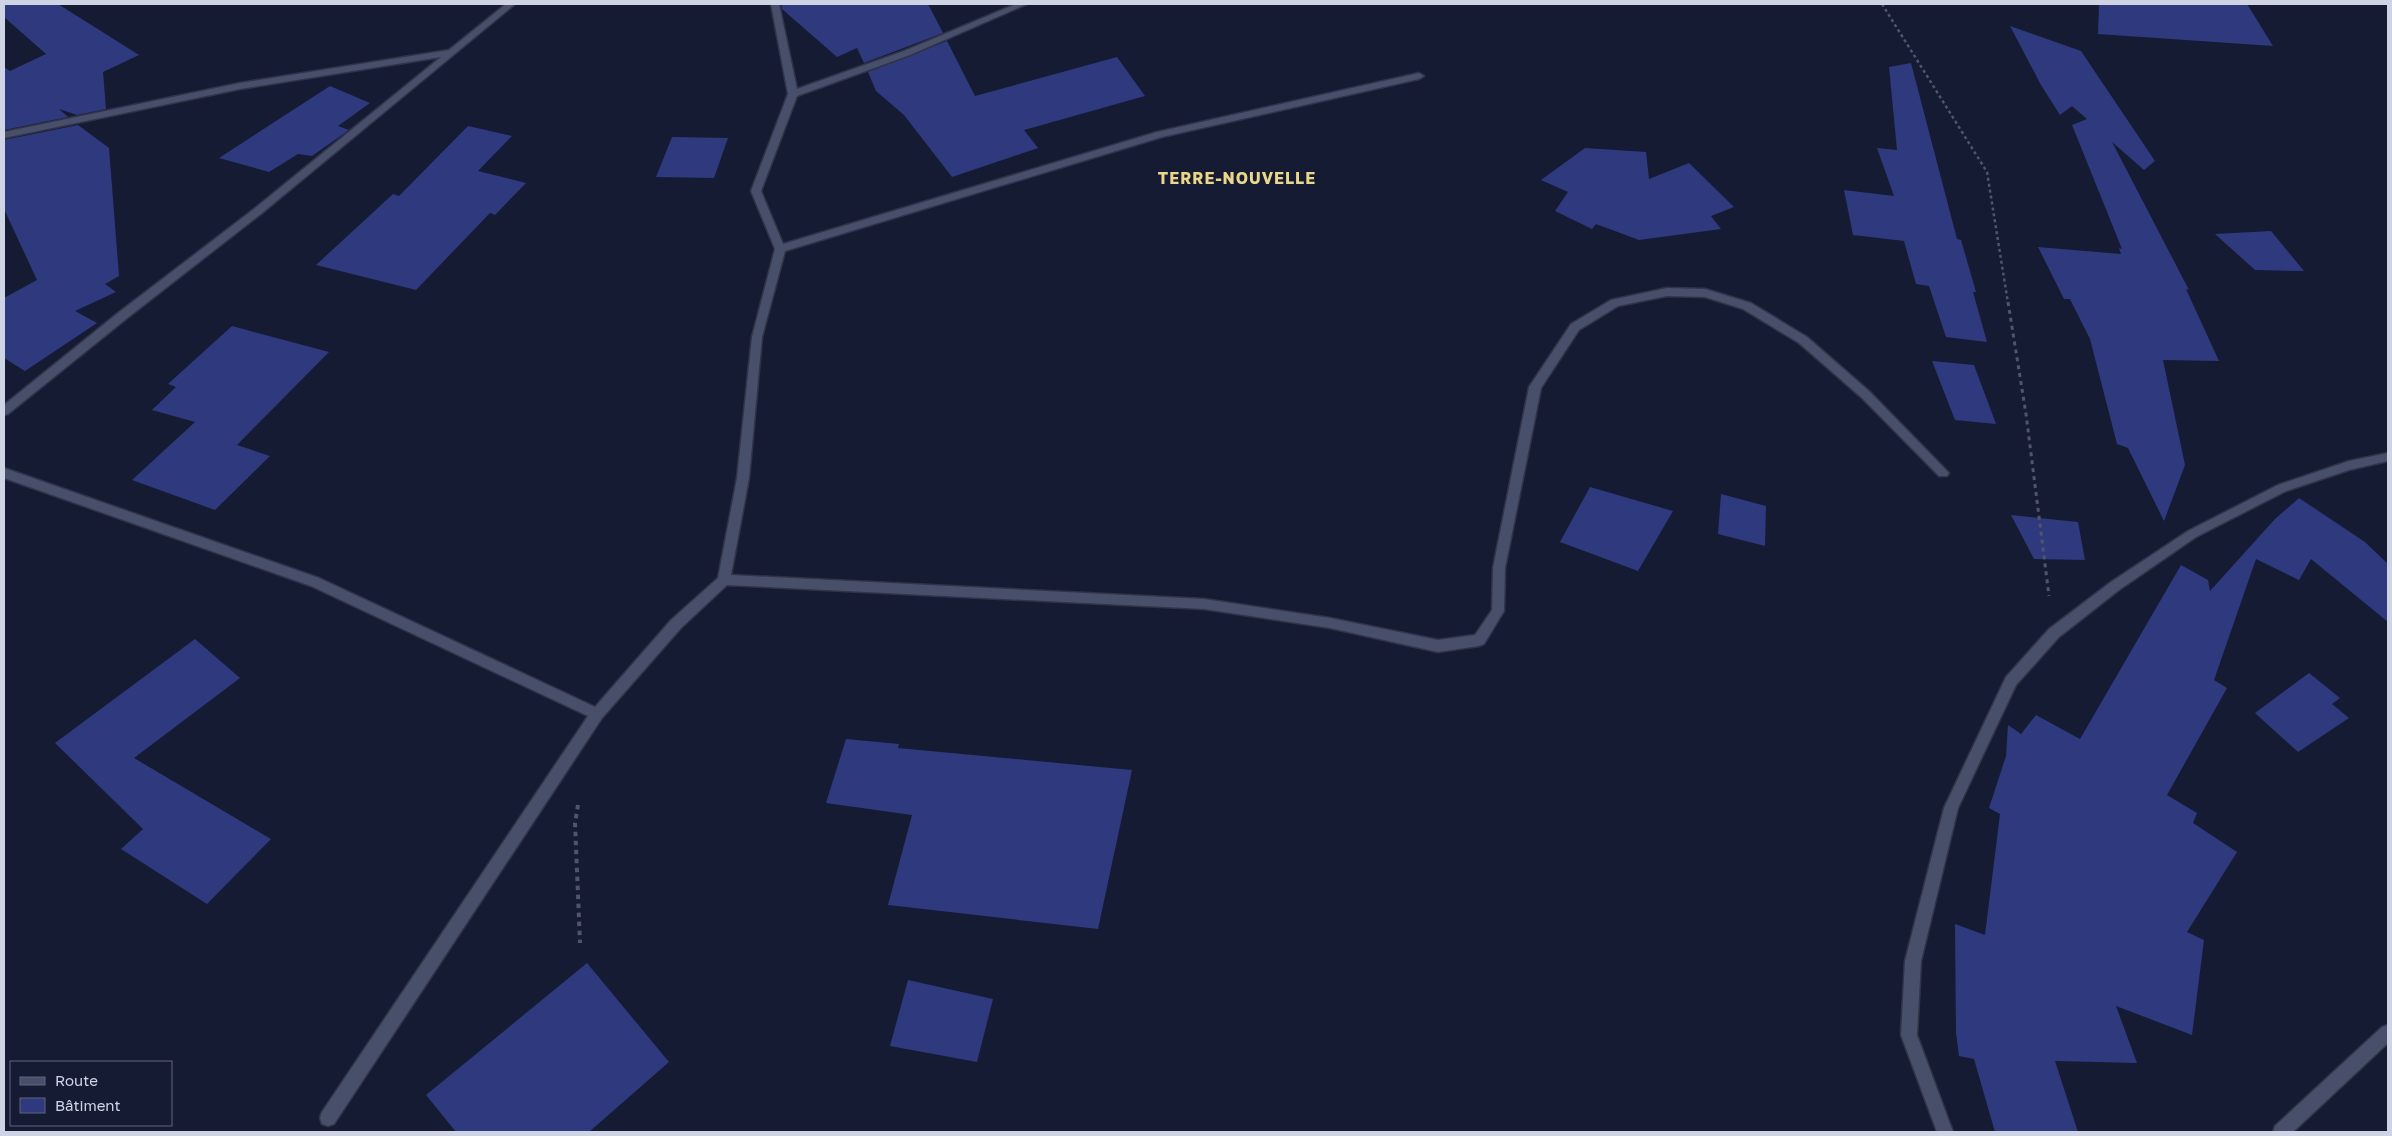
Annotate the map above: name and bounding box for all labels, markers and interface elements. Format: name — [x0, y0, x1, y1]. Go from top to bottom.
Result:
district label: TERRE-NOUVELLE — [1158, 168, 1316, 188]
legend — [10, 1061, 172, 1126]
text: Route — [55, 1071, 98, 1089]
text: Bâtiment — [55, 1096, 120, 1114]

